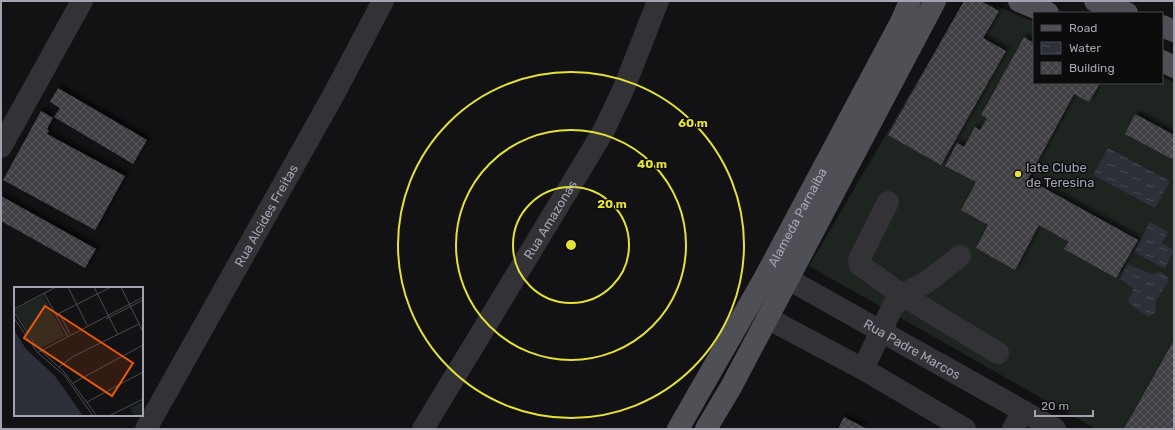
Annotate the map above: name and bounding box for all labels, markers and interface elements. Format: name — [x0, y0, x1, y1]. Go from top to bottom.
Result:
legend — [1033, 12, 1163, 84]
text: Road — [1069, 21, 1097, 35]
text: Water — [1069, 41, 1101, 55]
text: Building — [1069, 61, 1115, 75]
text: 60 m — [678, 116, 708, 130]
text: 40 m — [637, 157, 667, 171]
place label: Iate Clube de Teresina — [1026, 160, 1094, 190]
street label: Rua Alcides Freitas — [231, 161, 301, 269]
street label: Alameda Parnaiba — [765, 165, 829, 269]
marker: Iate Clube de Teresina — [1013, 169, 1023, 179]
street label: Rua Amazonas — [520, 177, 580, 262]
text: 20 m — [597, 197, 627, 211]
centre of rings — [564, 238, 578, 252]
inset map — [14, 287, 143, 416]
street label: Rua Padre Marcos — [861, 316, 964, 382]
scale bar — [1035, 392, 1093, 418]
text: 20 m — [1041, 399, 1069, 413]

